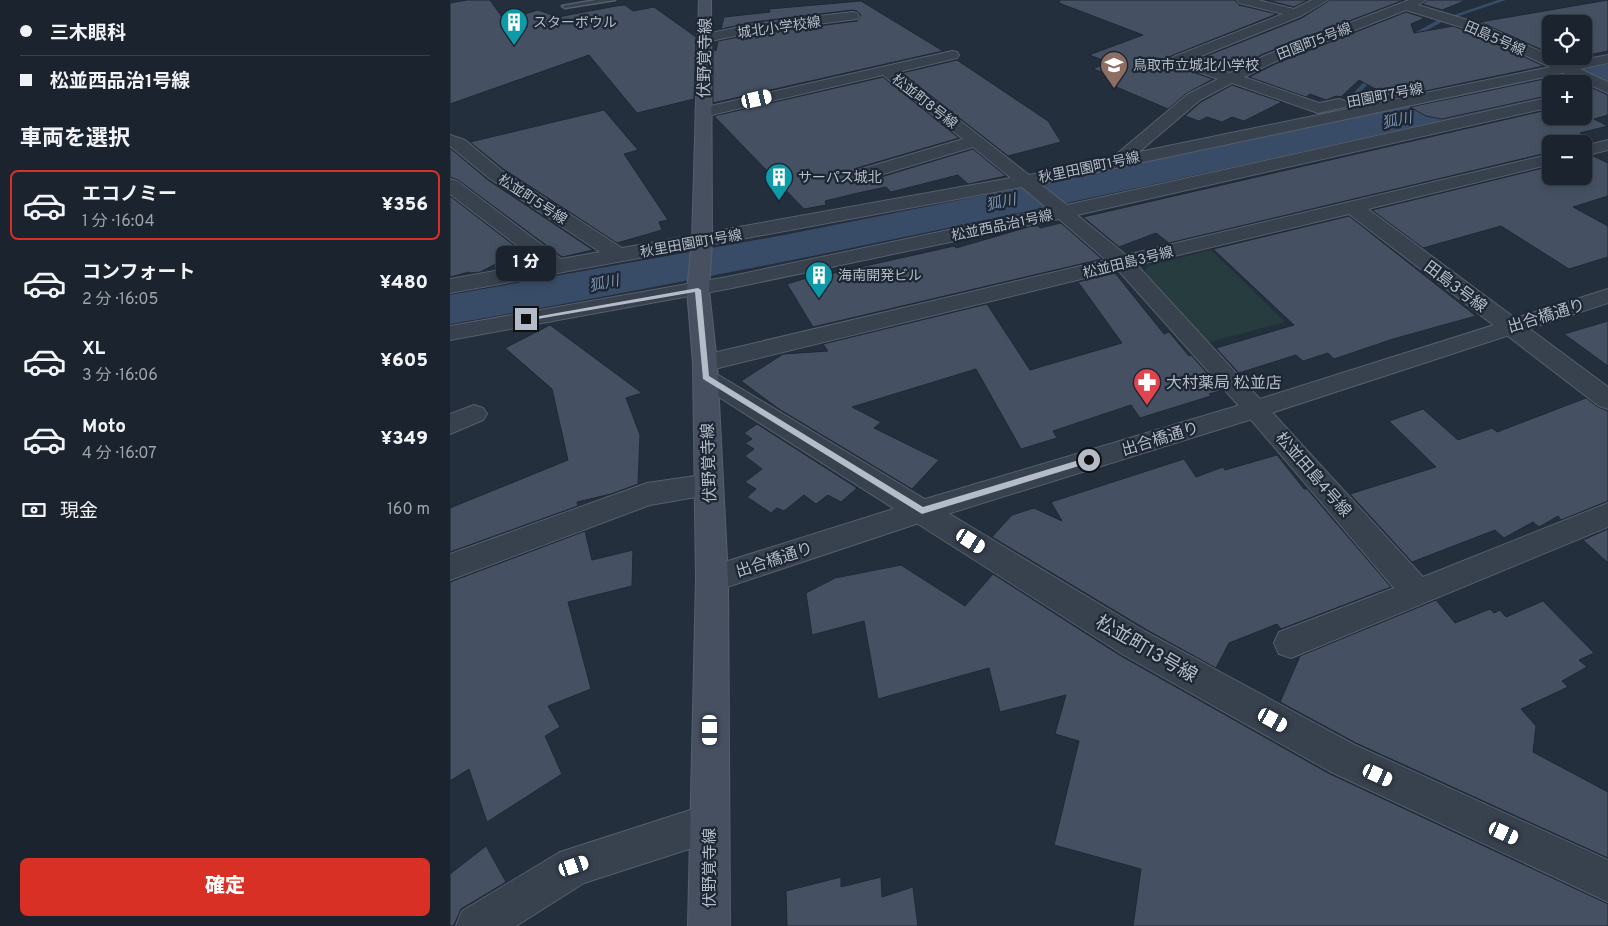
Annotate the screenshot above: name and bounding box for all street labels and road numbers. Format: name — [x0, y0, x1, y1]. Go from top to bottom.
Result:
street label: 城北小学校線 — [736, 13, 822, 43]
street label: 伏野覚寺線 — [695, 18, 717, 98]
street label: 田島5号線 — [1461, 18, 1527, 60]
street label: 田園町5号線 — [1275, 20, 1354, 64]
street label: 松並町8号線 — [888, 71, 960, 133]
street label: 田園町7号線 — [1346, 81, 1425, 112]
street label: 秋里田園町1号線 — [1037, 149, 1142, 188]
street label: 松並町5号線 — [495, 172, 570, 229]
street label: 松並西品治1号線 — [950, 207, 1055, 246]
street label: 秋里田園町1号線 — [639, 227, 744, 262]
street label: 松並田島3号線 — [1081, 244, 1175, 283]
street label: 田島3号線 — [1419, 257, 1490, 318]
street label: 出合橋通り — [1505, 296, 1588, 338]
street label: 出合橋通り — [1119, 419, 1202, 461]
street label: 伏野覚寺線 — [699, 423, 721, 503]
street label: 松並田島4号線 — [1270, 429, 1355, 522]
street label: 出合橋通り — [733, 539, 816, 583]
street label: 松並町13号線 — [1091, 611, 1201, 689]
street label: 伏野覚寺線 — [701, 828, 721, 908]

